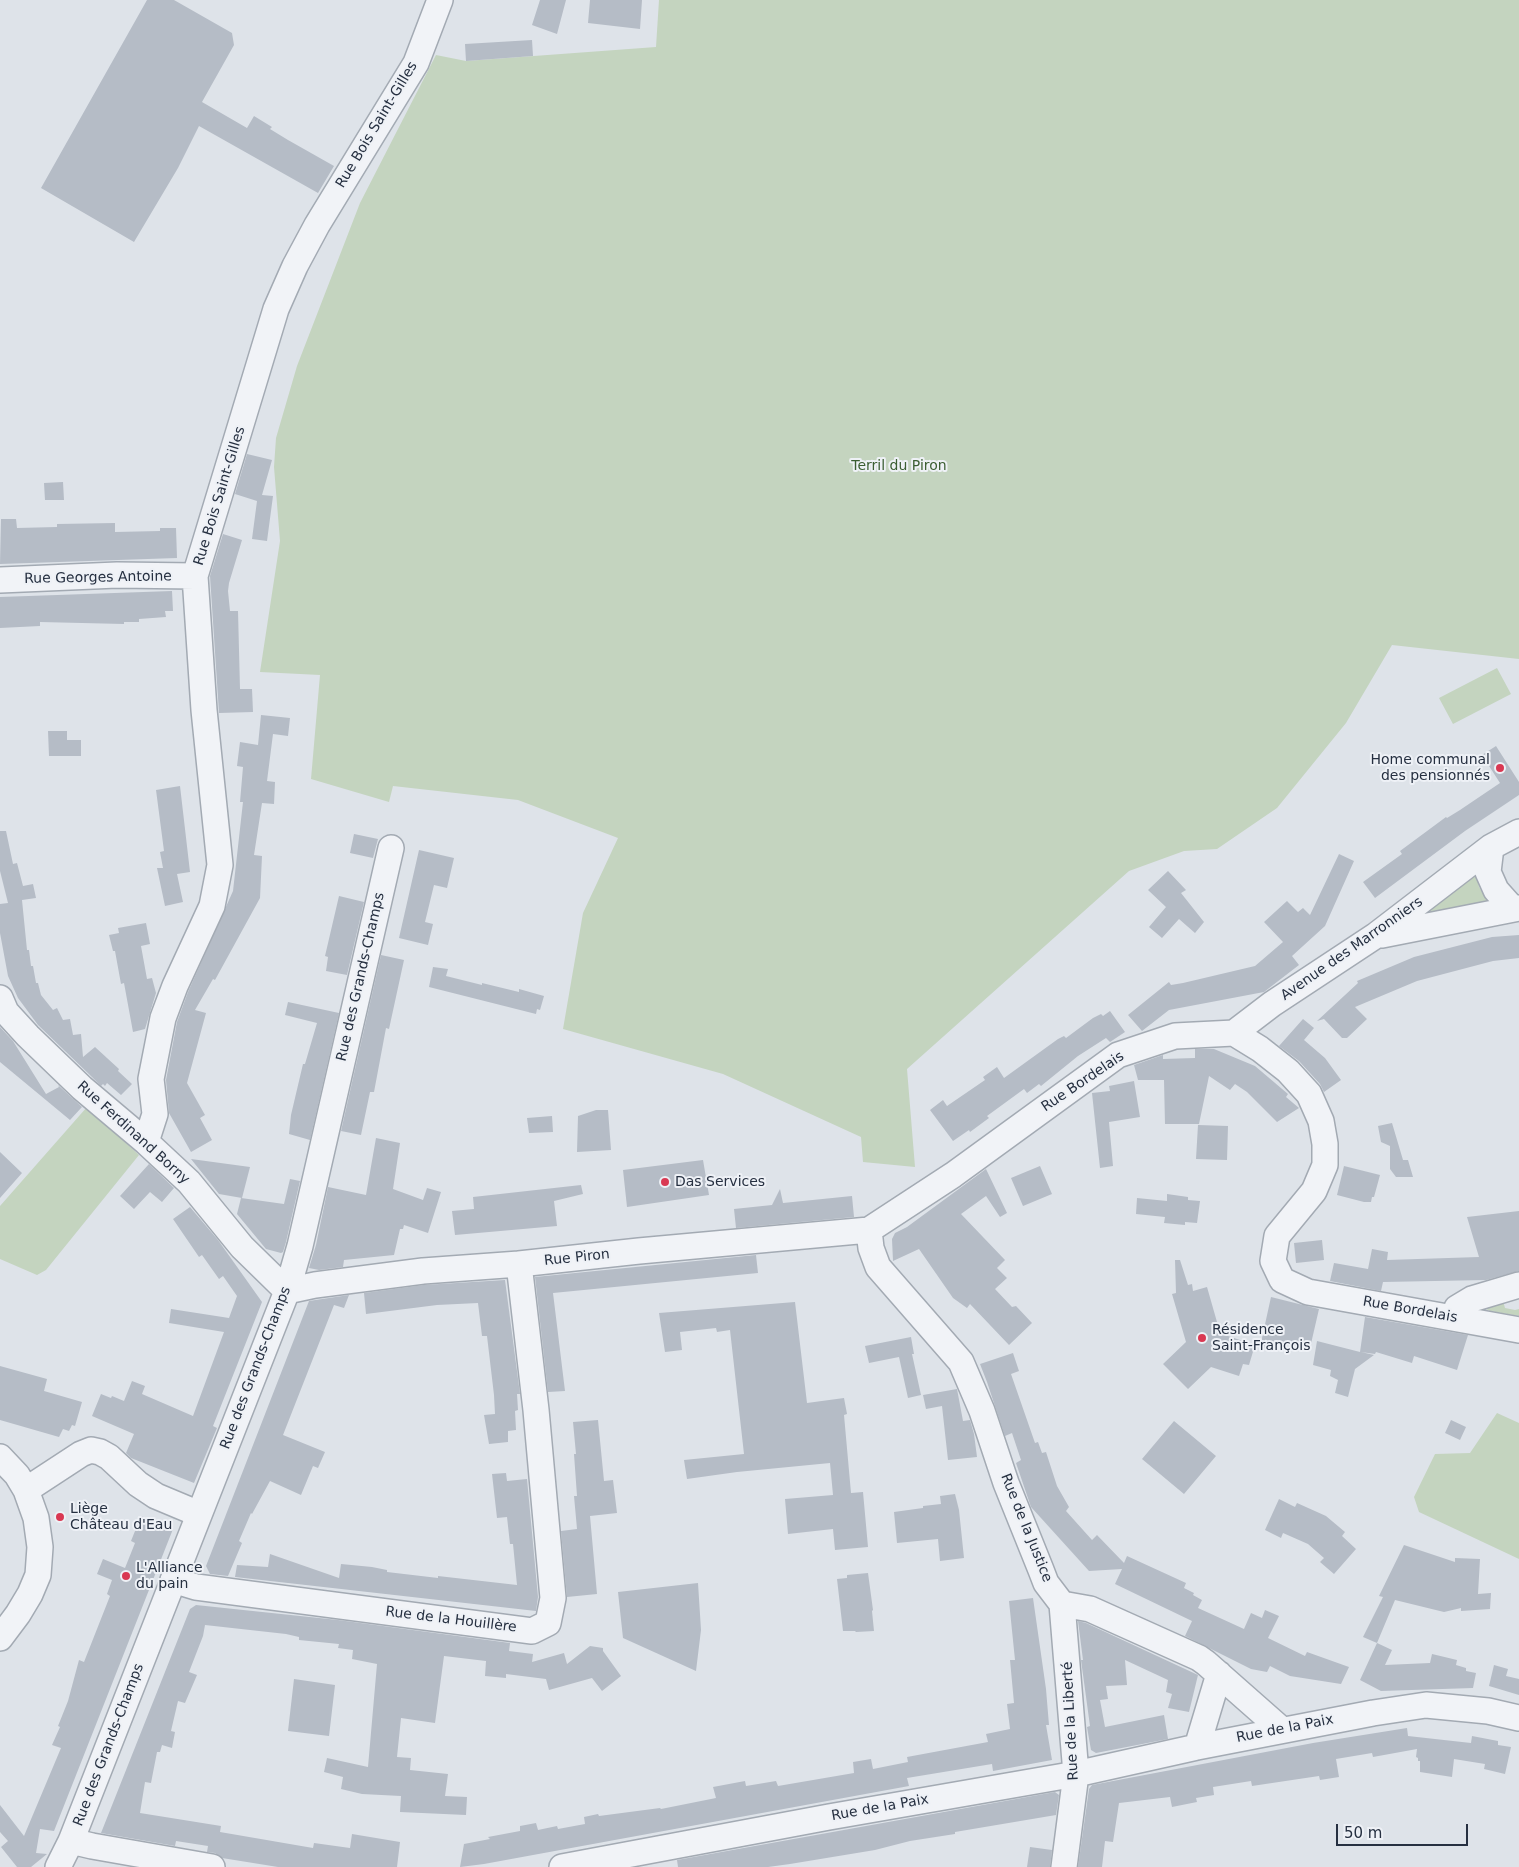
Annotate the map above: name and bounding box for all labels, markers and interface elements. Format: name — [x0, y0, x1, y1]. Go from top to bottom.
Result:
street label: Rue Bois Saint-Gilles — [333, 59, 421, 191]
street label: Rue Bois Saint-Gilles — [191, 424, 249, 568]
park label: Terril du Piron — [851, 458, 947, 474]
street label: Rue Georges Antoine — [24, 568, 172, 588]
place label: Home communal des pensionnés — [1370, 752, 1490, 784]
marker: Home communal des pensionnés — [1494, 762, 1506, 774]
street label: Rue des Grands-Champs — [333, 891, 389, 1063]
street label: Avenue des Marronniers — [1278, 894, 1426, 1004]
street label: Rue Bordelais — [1039, 1048, 1127, 1116]
street label: Rue Ferdinand Borny — [73, 1078, 193, 1188]
place label: Das Services — [675, 1174, 765, 1190]
marker: Das Services — [659, 1176, 671, 1188]
street label: Rue Piron — [543, 1246, 611, 1270]
street label: Rue des Grands-Champs — [217, 1284, 295, 1452]
street label: Rue Bordelais — [1361, 1293, 1459, 1327]
place label: Résidence Saint-François — [1212, 1322, 1310, 1354]
marker: Résidence Saint-François — [1196, 1332, 1208, 1344]
street label: Rue de la Justice — [997, 1471, 1055, 1585]
place label: Liège Château d'Eau — [70, 1501, 172, 1534]
marker: Liège Château d'Eau — [54, 1511, 66, 1523]
place label: L'Alliance du pain — [136, 1560, 203, 1592]
marker: L'Alliance du pain — [120, 1570, 132, 1582]
street label: Rue de la Houillère — [384, 1604, 518, 1636]
street label: Rue des Grands-Champs — [70, 1661, 148, 1829]
street label: Rue de la Liberté — [1059, 1661, 1083, 1781]
street label: Rue de la Paix — [1235, 1711, 1335, 1747]
street label: Rue de la Paix — [830, 1791, 930, 1825]
scale bar — [1339, 1814, 1472, 1846]
text: 50 m — [1344, 1824, 1382, 1842]

